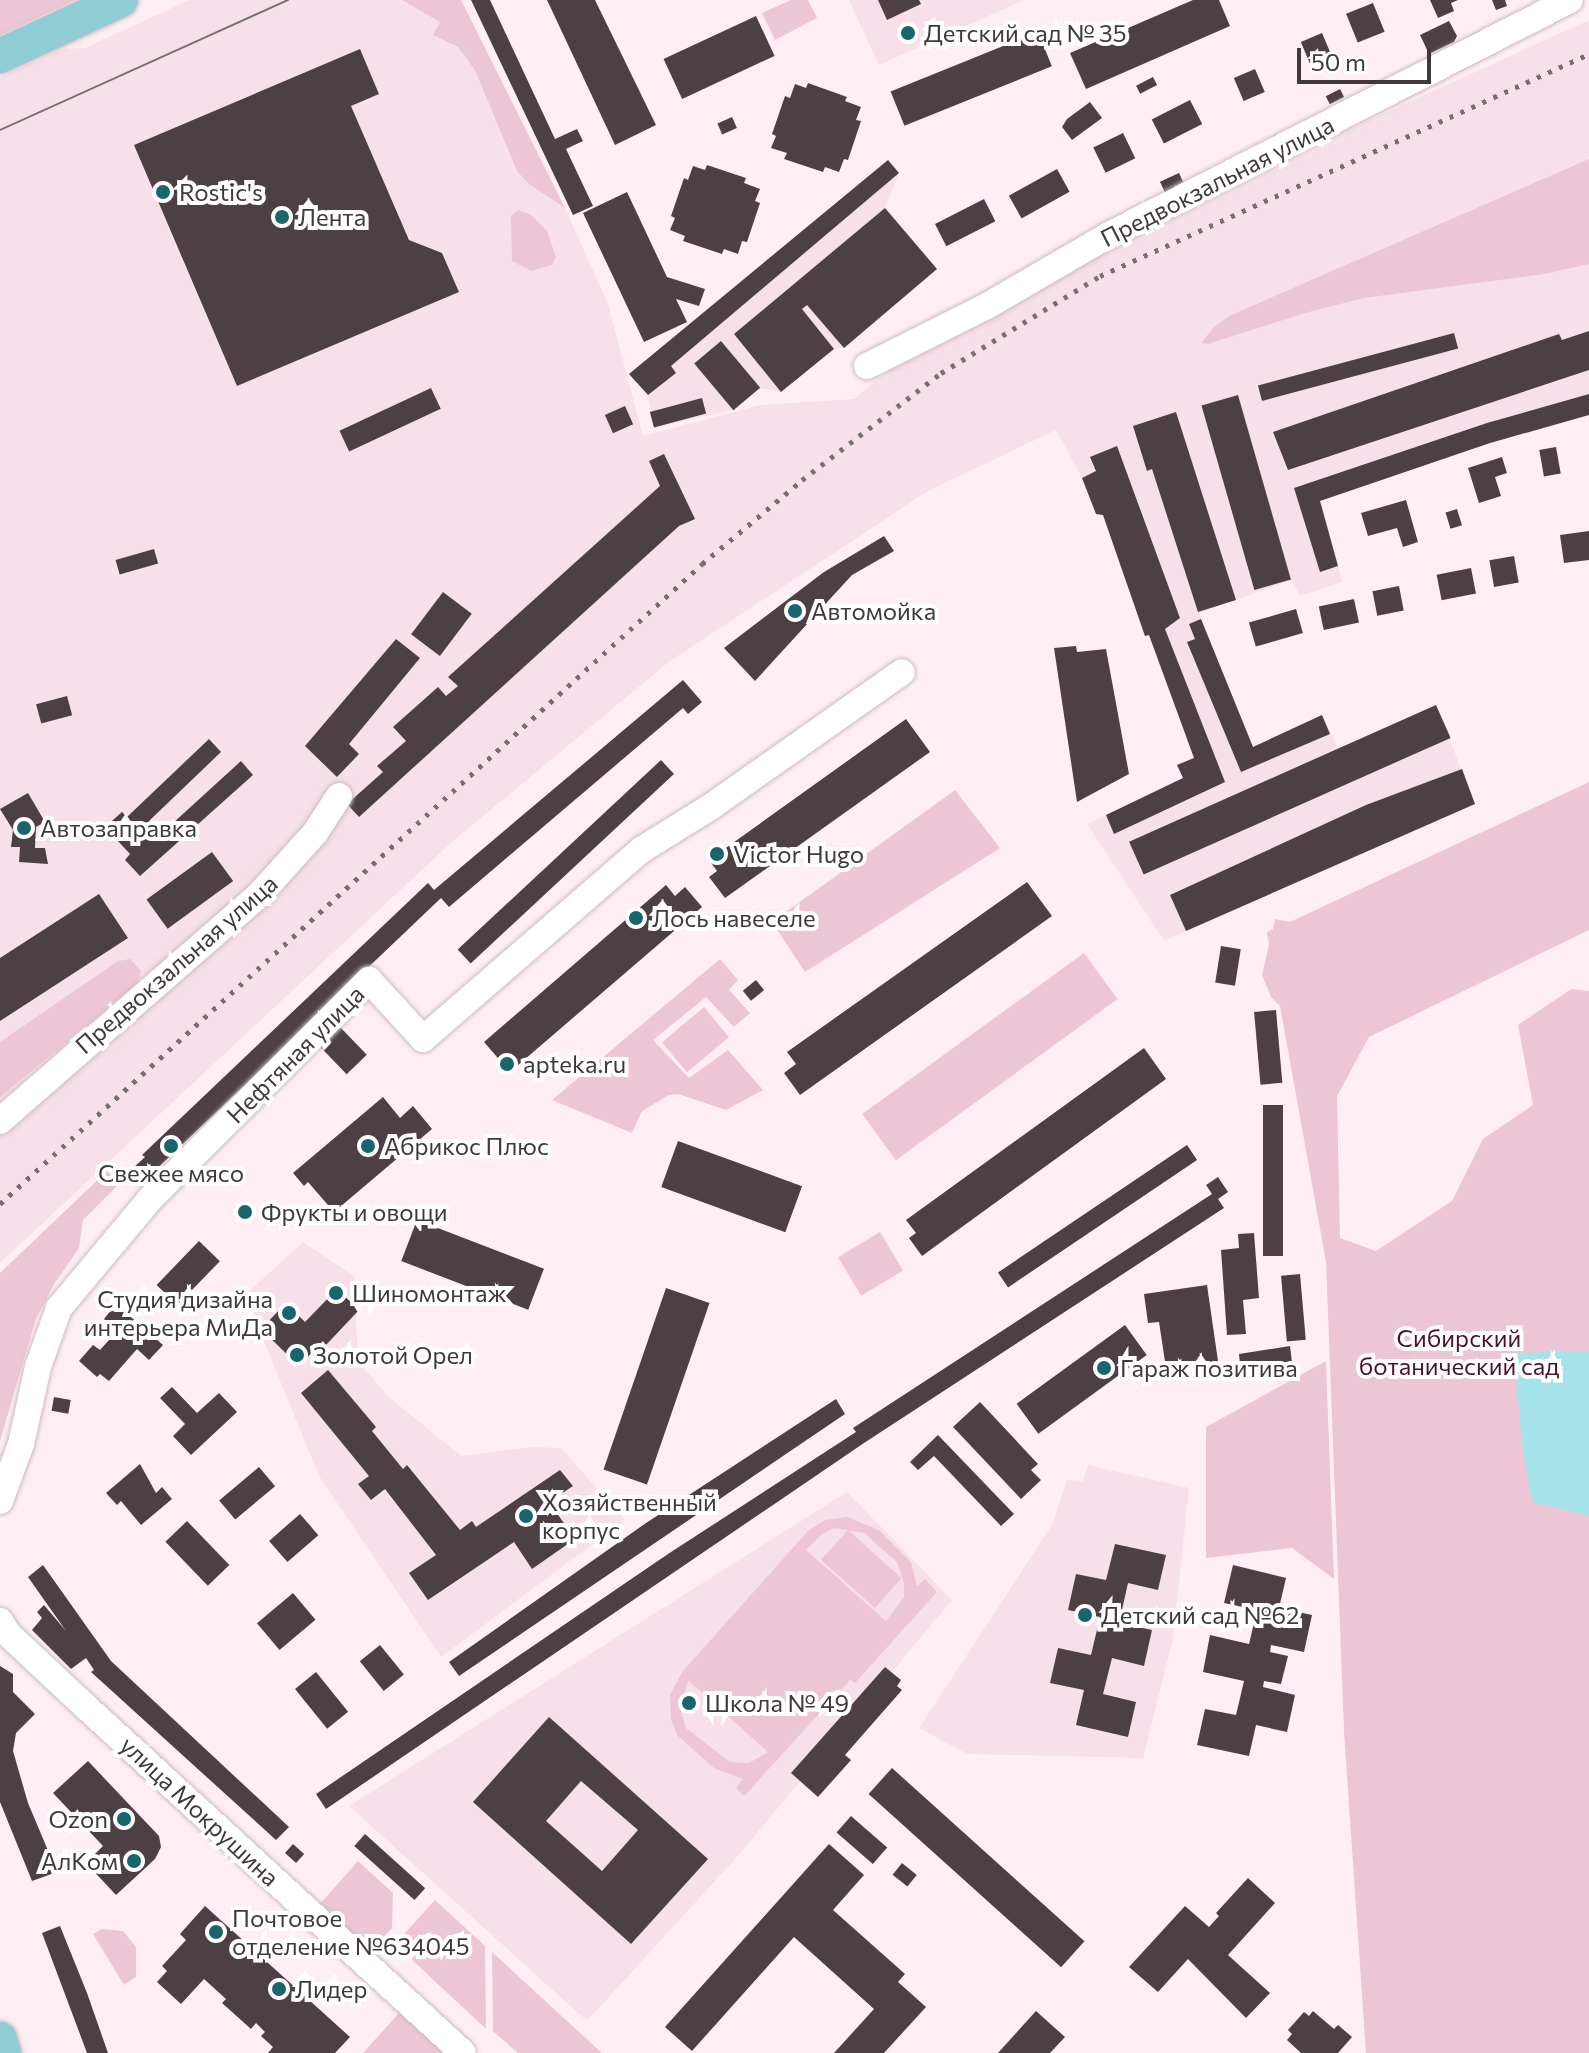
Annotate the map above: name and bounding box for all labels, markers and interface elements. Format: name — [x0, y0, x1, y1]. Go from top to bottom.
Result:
place label: Детский сад № 35 — [924, 19, 1127, 47]
marker: Детский сад № 35 — [899, 24, 917, 42]
scale bar — [1301, 32, 1435, 82]
text: 50 m — [1311, 47, 1366, 76]
street label: Предвокзальная улица — [1096, 110, 1338, 252]
place label: Rostic's — [179, 178, 263, 206]
marker: Rostic's — [154, 183, 172, 201]
place label: Лента — [298, 203, 366, 231]
marker: Лента — [273, 208, 291, 226]
place label: Автомойка — [811, 597, 936, 625]
marker: Автомойка — [786, 602, 804, 620]
place label: Автозаправка — [40, 814, 197, 842]
marker: Автозаправка — [15, 819, 33, 837]
place label: Victor Hugo — [733, 840, 864, 868]
marker: Victor Hugo — [708, 845, 726, 863]
street label: Предвокзальная улица — [69, 869, 283, 1059]
place label: Лось навеселе — [652, 904, 816, 932]
marker: Лось навеселе — [627, 909, 645, 927]
street label: Нефтяная улица — [220, 979, 370, 1129]
place label: apteka.ru — [523, 1050, 626, 1078]
marker: apteka.ru — [498, 1055, 516, 1073]
place label: Абрикос Плюс — [384, 1132, 549, 1160]
marker: Свежее мясо — [162, 1137, 180, 1155]
marker: Абрикос Плюс — [359, 1137, 377, 1155]
place label: Свежее мясо — [98, 1159, 244, 1187]
place label: Фрукты и овощи — [261, 1198, 448, 1226]
marker: Фрукты и овощи — [236, 1203, 254, 1221]
place label: Шиномонтаж — [352, 1279, 507, 1307]
marker: Шиномонтаж — [327, 1284, 345, 1302]
place label: Студия дизайна интерьера МиДа — [84, 1285, 273, 1341]
marker: Студия дизайна интерьера МиДа — [280, 1304, 298, 1322]
park label: Сибирский ботанический сад — [1359, 1324, 1559, 1380]
place label: Золотой Орел — [313, 1341, 473, 1369]
marker: Золотой Орел — [288, 1346, 306, 1364]
place label: Гараж позитива — [1120, 1354, 1298, 1382]
marker: Гараж позитива — [1095, 1359, 1113, 1377]
place label: Хозяйственный корпус — [542, 1488, 717, 1544]
marker: Хозяйственный корпус — [517, 1507, 535, 1525]
place label: Детский сад №62 — [1101, 1601, 1299, 1629]
marker: Детский сад №62 — [1076, 1606, 1094, 1624]
place label: Школа № 49 — [705, 1689, 849, 1717]
marker: Школа № 49 — [680, 1694, 698, 1712]
street label: улица Мокрушина — [115, 1730, 285, 1892]
place label: Ozon — [48, 1805, 108, 1833]
marker: Ozon — [115, 1810, 133, 1828]
place label: АлКом — [41, 1847, 118, 1875]
marker: АлКом — [125, 1852, 143, 1870]
place label: Почтовое отделение №634045 — [232, 1904, 469, 1960]
marker: Почтовое отделение №634045 — [207, 1923, 225, 1941]
place label: Лидер — [295, 1975, 368, 2003]
marker: Лидер — [270, 1980, 288, 1998]

